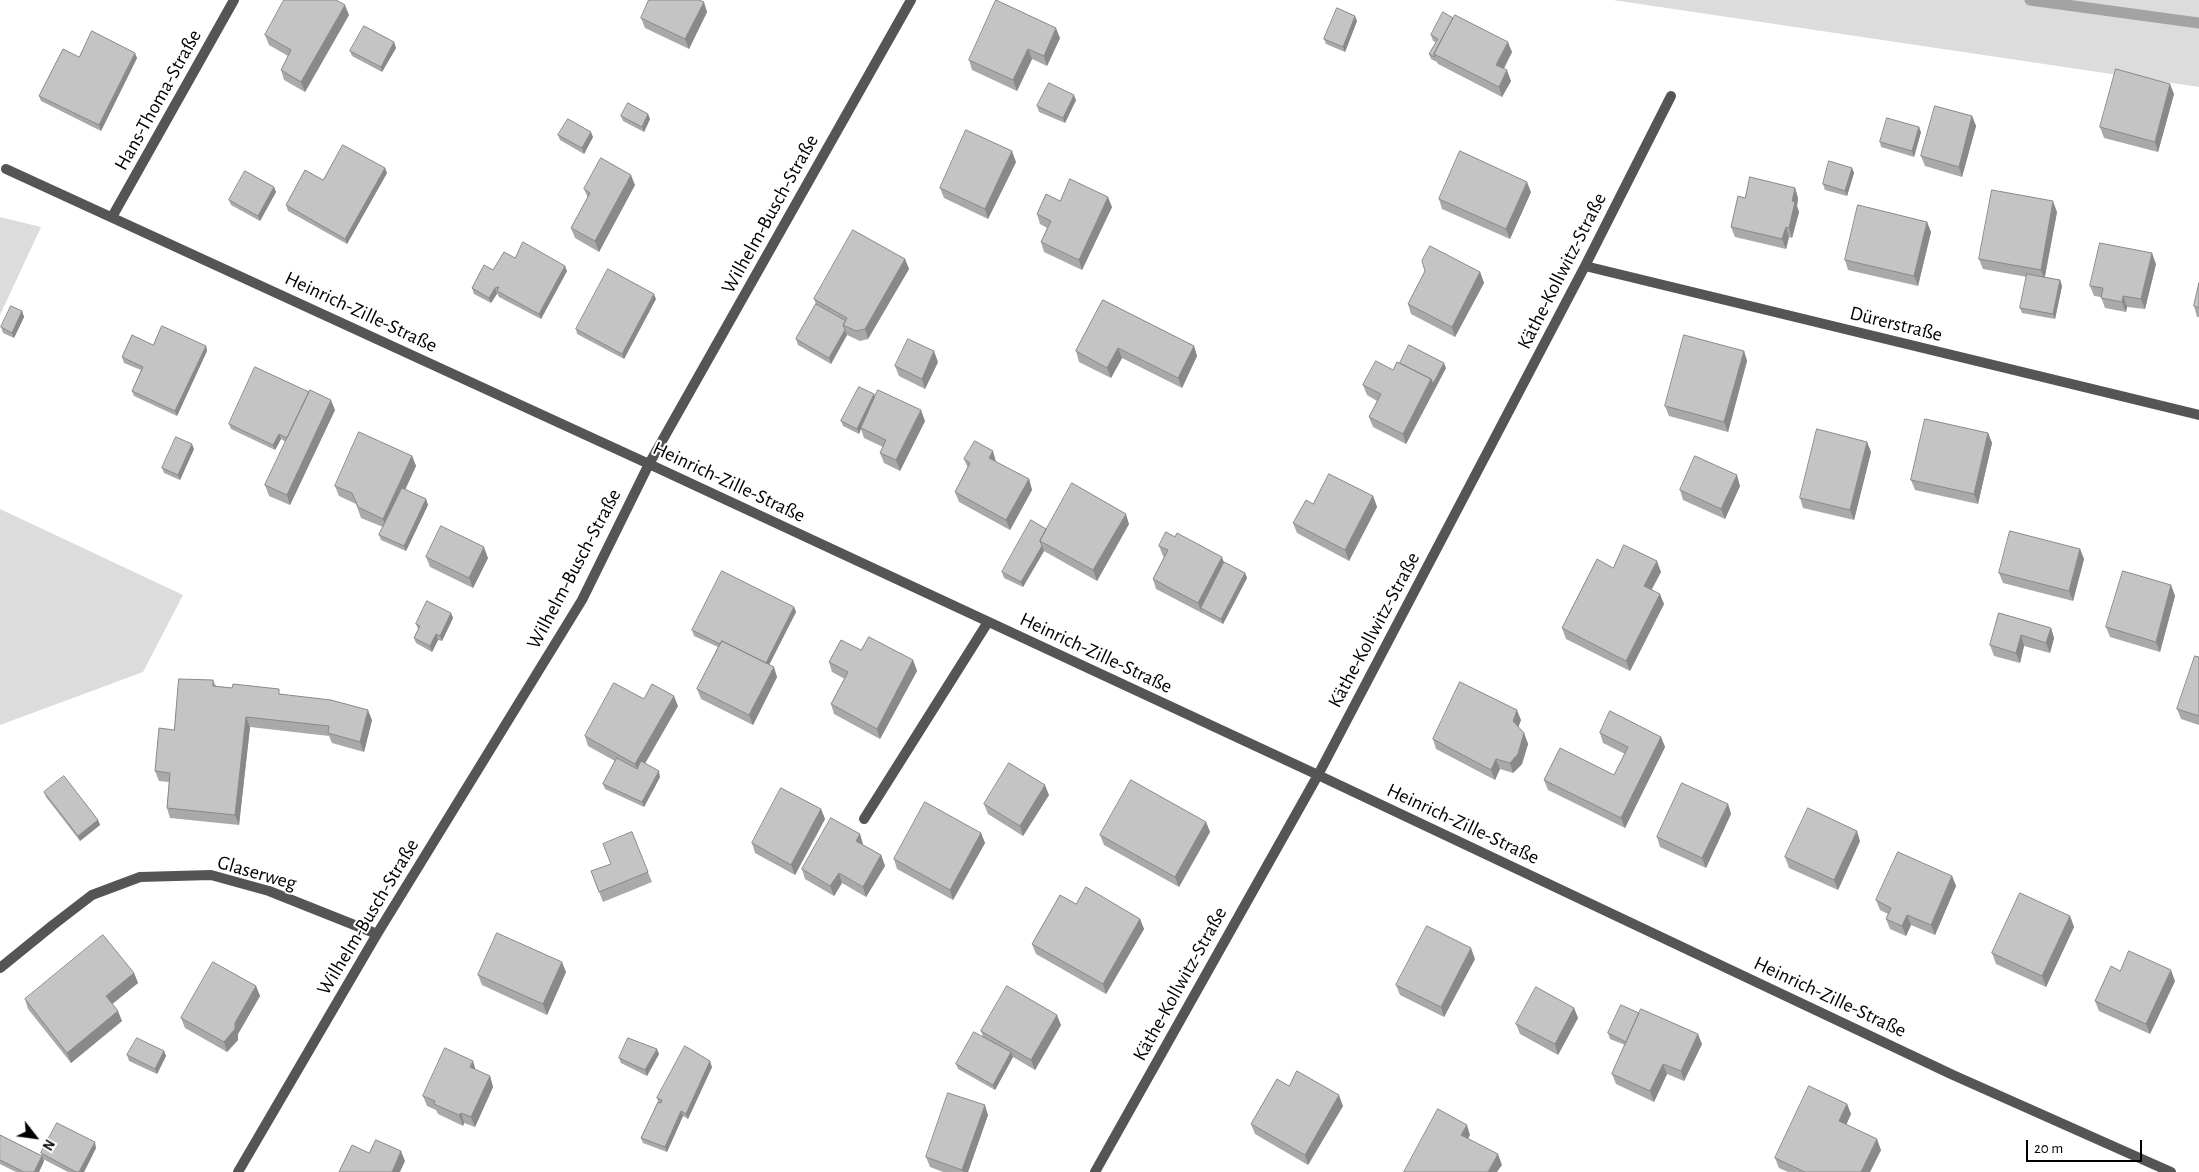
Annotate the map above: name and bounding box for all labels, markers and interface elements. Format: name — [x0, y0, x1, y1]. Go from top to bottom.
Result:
street label: Hans-Thoma-Straße — [109, 25, 207, 175]
street label: Wilhelm-Busch-Straße — [716, 130, 824, 298]
street label: Käthe-Kollwitz-Straße — [1512, 189, 1612, 353]
street label: Heinrich-Zille-Straße — [281, 266, 441, 358]
street label: Dürerstraße — [1847, 301, 1945, 347]
street label: Heinrich-Zille-Straße — [649, 436, 809, 528]
street label: Wilhelm-Busch-Straße — [522, 485, 626, 653]
street label: Käthe-Kollwitz-Straße — [1323, 548, 1425, 712]
street label: Heinrich-Zille-Straße — [1016, 607, 1176, 699]
street label: Heinrich-Zille-Straße — [1383, 778, 1543, 870]
street label: Wilhelm-Busch-Straße — [312, 835, 424, 999]
street label: Glaserweg — [215, 850, 299, 896]
street label: Käthe-Kollwitz-Straße — [1128, 903, 1232, 1065]
street label: Heinrich-Zille-Straße — [1750, 951, 1910, 1043]
north arrow — [10, 1112, 60, 1162]
scale bar — [2029, 1130, 2145, 1162]
text: N — [39, 1137, 56, 1152]
text: 20 m — [2034, 1141, 2063, 1156]

